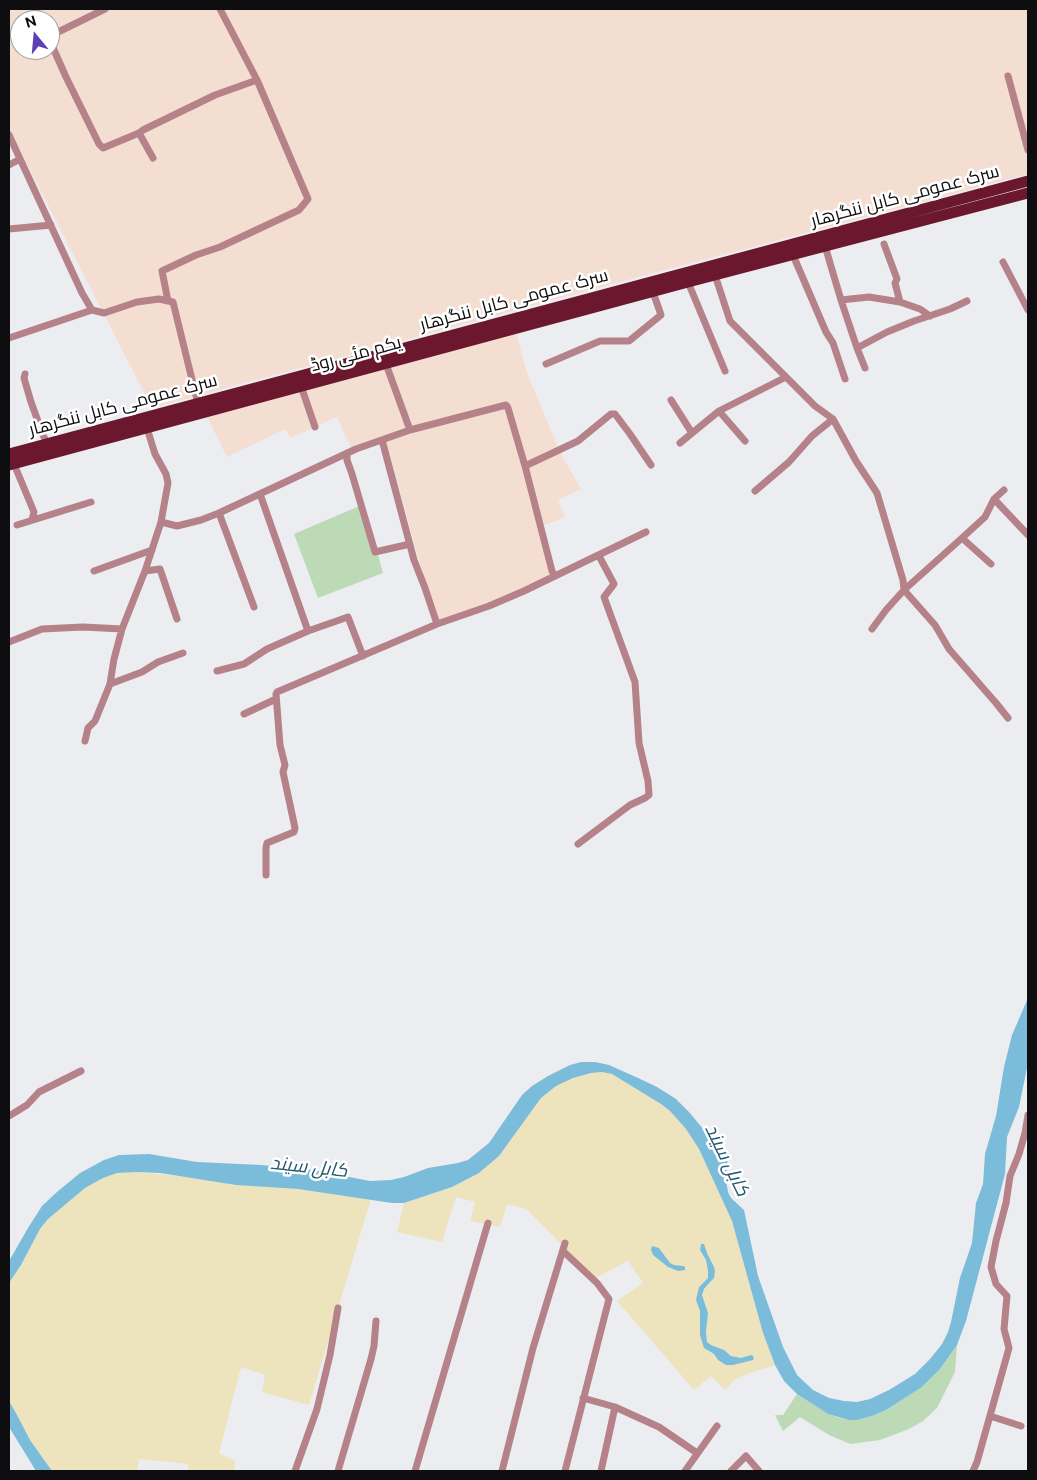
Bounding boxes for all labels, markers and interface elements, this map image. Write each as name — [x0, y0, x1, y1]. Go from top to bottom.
north arrow — [10, 10, 60, 60]
text: N — [23, 12, 38, 31]
street label: سرک عمومی کابل ننگرهار — [808, 160, 1002, 232]
street label: سرک عمومی کابل ننگرهار — [417, 264, 611, 336]
street label: یکم مئی روڈ — [308, 331, 404, 377]
street label: سرک عمومی کابل ننگرهار — [26, 369, 220, 441]
water label: کابل سيند — [700, 1120, 754, 1200]
water label: کابل سيند — [269, 1152, 349, 1182]

